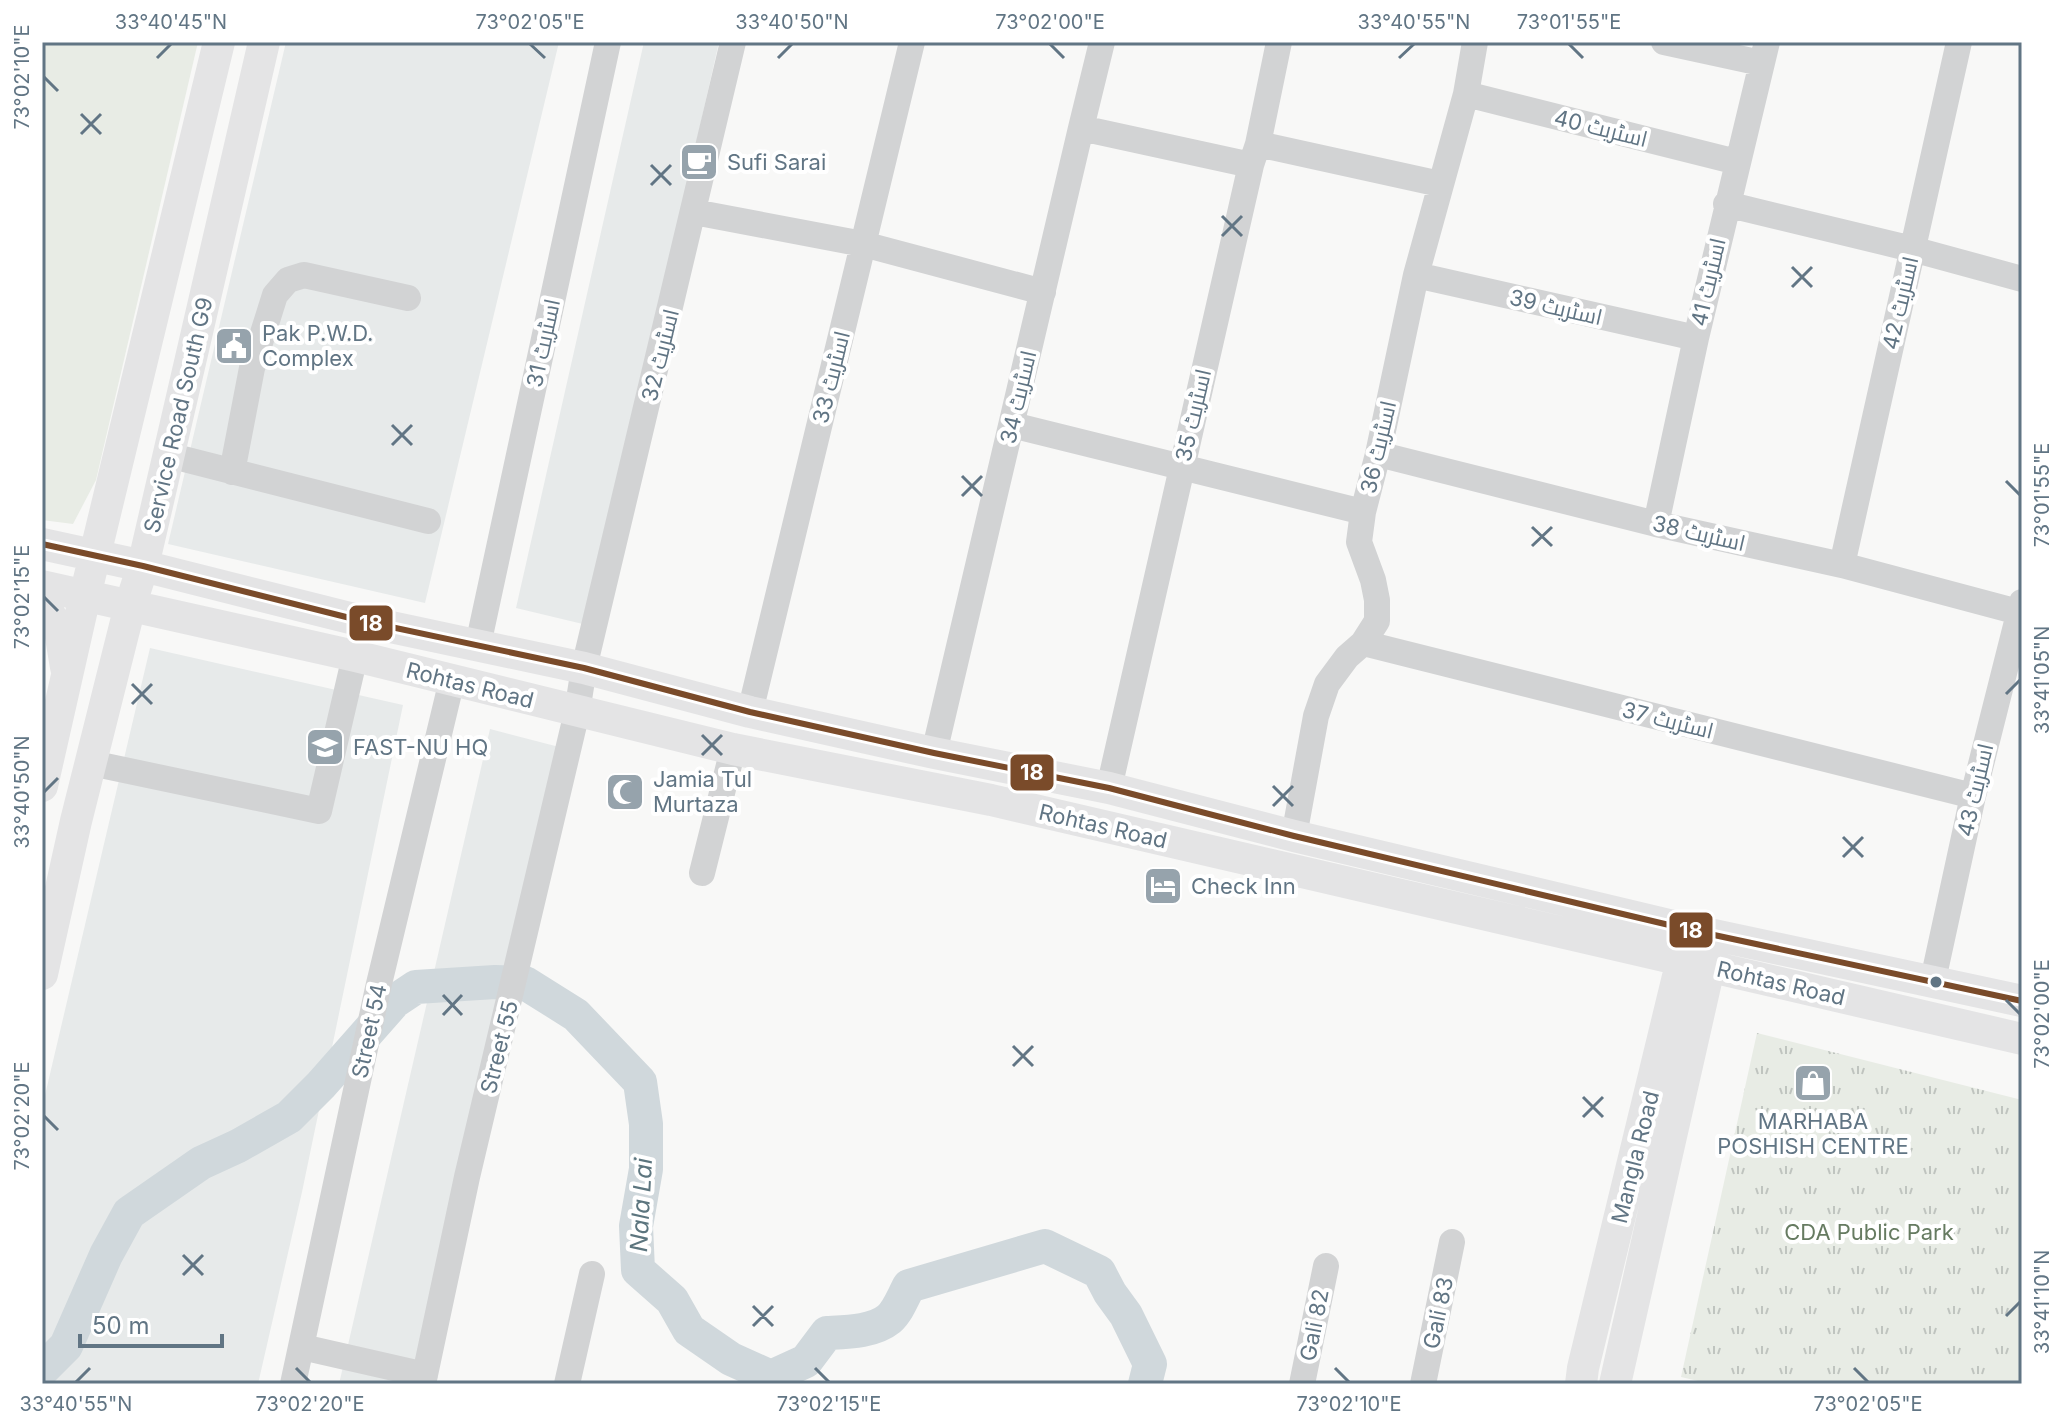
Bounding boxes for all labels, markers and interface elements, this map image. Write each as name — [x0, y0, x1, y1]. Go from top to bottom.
text: 33°40'45"N — [115, 10, 227, 34]
text: 73°02'05"E — [475, 10, 585, 34]
text: 33°40'50"N — [735, 10, 849, 34]
text: 73°02'00"E — [995, 10, 1105, 34]
text: 33°40'55"N — [1358, 10, 1470, 34]
text: 73°01'55"E — [1517, 10, 1621, 34]
text: 73°02'10"E — [10, 24, 34, 130]
street label: اسٹریٹ 40 — [1552, 104, 1650, 152]
cafe icon: Sufi Sarai — [678, 141, 720, 183]
place label: Sufi Sarai — [727, 149, 826, 175]
street label: اسٹریٹ 41 — [1685, 235, 1731, 329]
street label: اسٹریٹ 42 — [1877, 254, 1923, 352]
street label: اسٹریٹ 39 — [1507, 284, 1605, 330]
street label: Service Road South G9 — [138, 295, 218, 535]
street label: اسٹریٹ 31 — [521, 296, 565, 390]
street label: اسٹریٹ 32 — [636, 306, 684, 404]
place label: Pak P.W.D. Complex — [262, 320, 373, 371]
public building icon: Pak P.W.D. Complex — [213, 325, 255, 367]
street label: اسٹریٹ 33 — [807, 328, 855, 426]
street label: اسٹریٹ 34 — [995, 348, 1041, 446]
street label: اسٹریٹ 35 — [1170, 366, 1216, 464]
street label: اسٹریٹ 36 — [1355, 398, 1401, 496]
text: 73°01'55"E — [2030, 443, 2054, 547]
street label: اسٹریٹ 38 — [1650, 510, 1748, 556]
text: 73°02'15"E — [10, 545, 34, 649]
line badge: 18 — [348, 604, 394, 642]
text: 18 — [359, 610, 383, 636]
text: 33°41'05"N — [2030, 626, 2054, 734]
street label: Rohtas Road — [404, 657, 536, 713]
street label: اسٹریٹ 37 — [1620, 696, 1716, 744]
school or university icon: FAST-NU HQ — [304, 726, 346, 768]
place label: FAST-NU HQ — [353, 734, 488, 760]
text: 33°40'50"N — [10, 735, 34, 849]
street label: اسٹریٹ 43 — [1952, 741, 1998, 839]
line badge: 18 — [1009, 753, 1055, 792]
text: 18 — [1020, 759, 1044, 785]
place label: Jamia Tul Murtaza — [653, 766, 752, 817]
mosque icon: Jamia Tul Murtaza — [604, 771, 646, 813]
street label: Rohtas Road — [1036, 799, 1170, 853]
hotel icon: Check Inn — [1142, 865, 1184, 907]
place label: Check Inn — [1191, 873, 1296, 899]
line badge: 18 — [1668, 911, 1714, 949]
text: 18 — [1679, 917, 1703, 943]
street label: Rohtas Road — [1714, 956, 1848, 1010]
text: 73°02'00"E — [2030, 959, 2054, 1069]
unlabelled marker — [1928, 974, 1944, 990]
street label: Street 54 — [346, 981, 392, 1081]
street label: Street 55 — [475, 998, 523, 1096]
text: 73°02'20"E — [10, 1061, 34, 1171]
shop icon: MARHABA POSHISH CENTRE — [1792, 1062, 1834, 1104]
street label: Mangla Road — [1606, 1088, 1664, 1226]
place label: MARHABA POSHISH CENTRE — [1717, 1108, 1909, 1159]
water label: Nala Lai — [624, 1156, 658, 1253]
park label: CDA Public Park — [1784, 1219, 1954, 1245]
text: 33°41'10"N — [2030, 1250, 2054, 1354]
street label: Gali 83 — [1418, 1275, 1458, 1351]
street label: Gali 82 — [1294, 1287, 1334, 1363]
scale bar — [80, 1298, 222, 1348]
text: 50 m — [92, 1311, 150, 1340]
text: 33°40'55"N — [20, 1392, 132, 1416]
text: 73°02'20"E — [255, 1392, 365, 1416]
text: 73°02'15"E — [777, 1392, 881, 1416]
text: 73°02'10"E — [1296, 1392, 1402, 1416]
text: 73°02'05"E — [1813, 1392, 1923, 1416]

